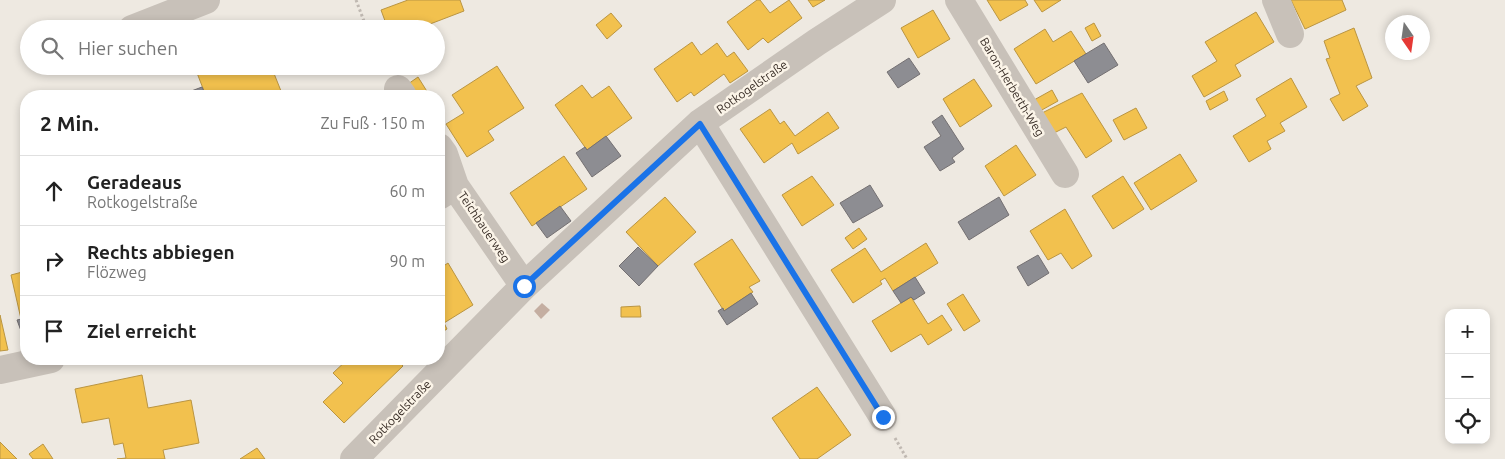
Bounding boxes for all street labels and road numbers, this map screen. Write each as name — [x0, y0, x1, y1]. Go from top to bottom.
street label: Baron-Herberth-Weg — [978, 35, 1047, 138]
street label: Rotkogelstraße — [714, 57, 790, 116]
street label: Teichbauerweg — [456, 189, 513, 264]
street label: Rotkogelstraße — [366, 377, 433, 446]

